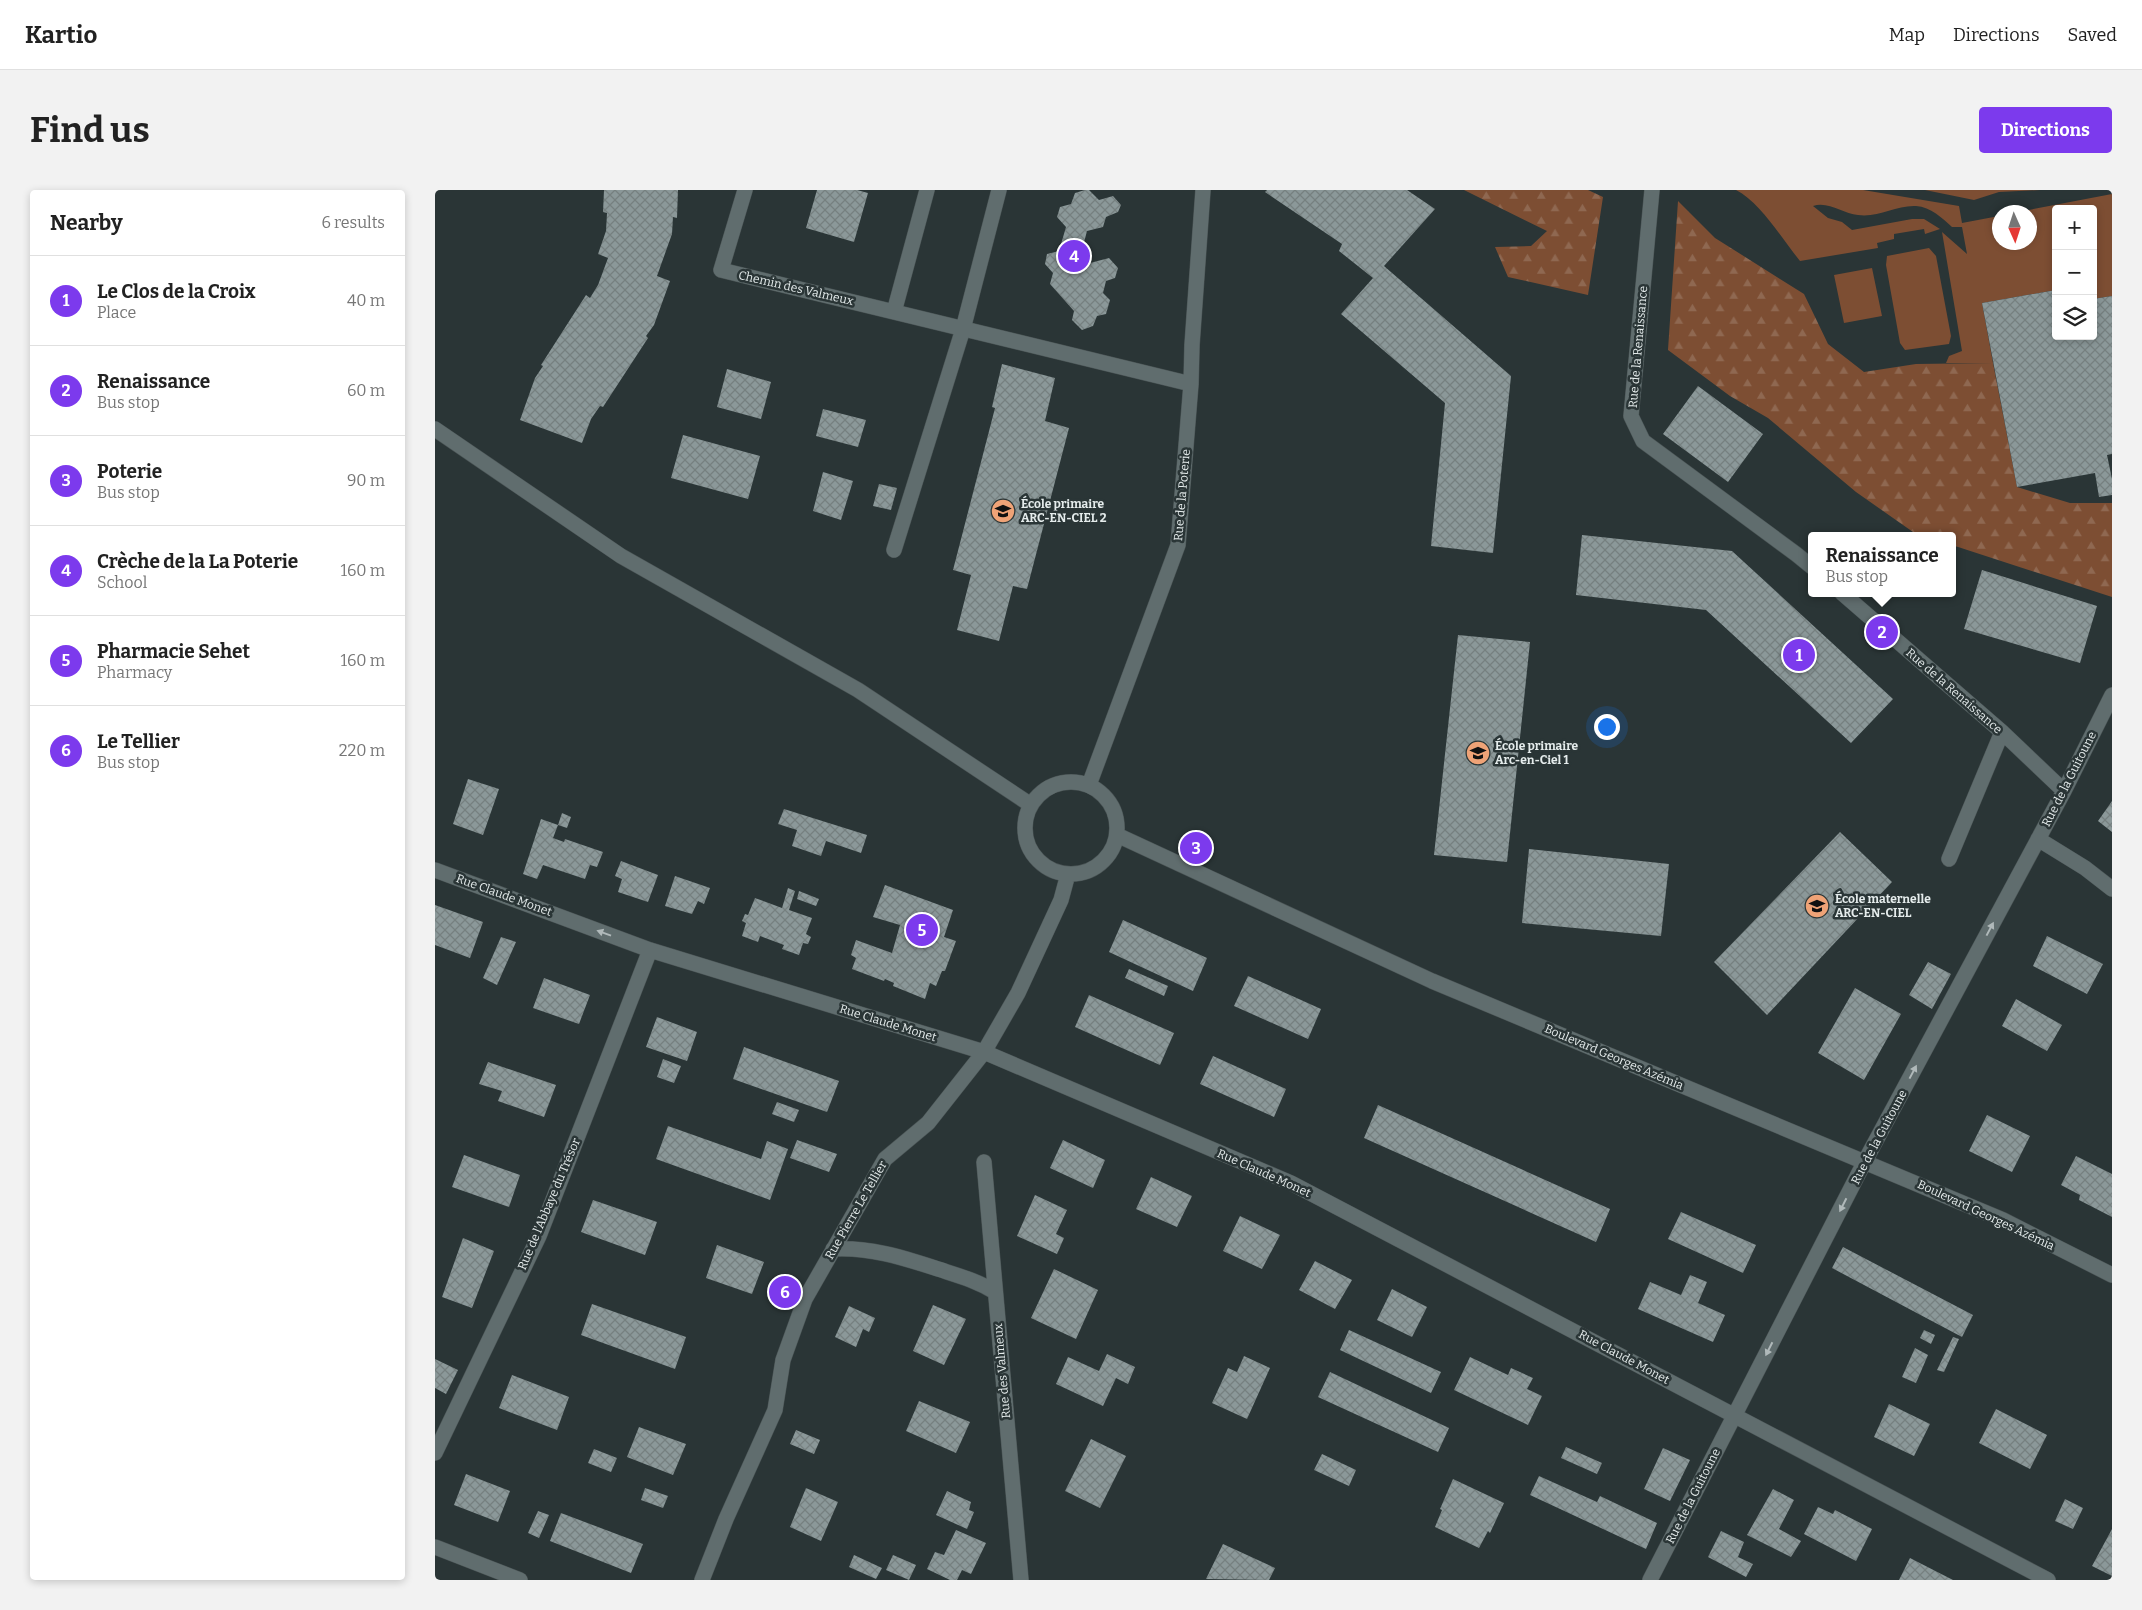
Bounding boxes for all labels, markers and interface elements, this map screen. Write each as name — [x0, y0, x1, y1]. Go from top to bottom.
text: Kartio — [25, 21, 97, 49]
text: Map — [1889, 24, 1925, 46]
text: Directions — [1953, 24, 2040, 46]
text: Saved — [2068, 24, 2117, 46]
button: Directions — [1979, 107, 2112, 153]
text: Find us — [30, 109, 150, 151]
north arrow — [1992, 205, 2037, 250]
map controls — [2052, 205, 2097, 340]
button: + — [2052, 205, 2097, 250]
text: Nearby — [50, 210, 123, 236]
text: 6 results — [322, 213, 385, 232]
pin: 4 — [1058, 237, 1090, 275]
button: − — [2052, 250, 2097, 295]
street label: Chemin des Valmeux — [737, 268, 855, 308]
text: Le Clos de la Croix — [97, 280, 256, 303]
street label: Rue de la Renaissance — [1626, 285, 1650, 409]
text: 1 — [63, 291, 69, 310]
text: 40 m — [347, 291, 385, 310]
button: layers — [2052, 295, 2097, 340]
text: Place — [97, 303, 136, 322]
text: Renaissance — [97, 370, 210, 393]
text: 2 — [61, 381, 71, 400]
text: 60 m — [347, 381, 385, 400]
text: Bus stop — [97, 393, 160, 412]
street label: Rue de la Poterie — [1171, 448, 1193, 542]
text: Poterie — [97, 460, 162, 483]
text: 3 — [61, 471, 71, 490]
text: 90 m — [347, 471, 385, 490]
text: Bus stop — [97, 483, 160, 502]
place label: École primaire ARC-EN-CIEL 2 — [1021, 495, 1107, 525]
school or university icon: École primaire ARC-EN-CIEL 2 — [990, 498, 1016, 524]
popup — [1808, 532, 1956, 597]
text: Renaissance — [1825, 544, 1939, 567]
text: Crèche de la La Poterie — [97, 550, 298, 573]
text: 4 — [61, 561, 71, 580]
text: 160 m — [340, 561, 385, 580]
text: Bus stop — [1825, 567, 1888, 586]
text: School — [97, 573, 147, 592]
pin: 2 — [1866, 613, 1898, 651]
pin: 1 — [1783, 636, 1815, 674]
text: Pharmacie Sehet — [97, 640, 250, 663]
street label: Rue de la Renaissance — [1903, 646, 2005, 736]
text: 5 — [62, 651, 70, 670]
text: 160 m — [340, 651, 385, 670]
text: Pharmacy — [97, 663, 172, 682]
your location — [1594, 714, 1620, 740]
street label: Rue de la Guitoune — [2039, 729, 2099, 829]
text: Le Tellier — [97, 730, 180, 753]
place label: École primaire Arc-en-Ciel 1 — [1495, 737, 1579, 767]
school or university icon: École primaire Arc-en-Ciel 1 — [1465, 740, 1491, 766]
text: 6 — [61, 741, 71, 760]
text: 220 m — [339, 741, 385, 760]
text: Bus stop — [97, 753, 160, 772]
pin: 3 — [1180, 829, 1212, 867]
street label: Rue Claude Monet — [454, 871, 554, 919]
place label: École maternelle ARC-EN-CIEL — [1835, 890, 1931, 920]
school or university icon: École maternelle ARC-EN-CIEL — [1804, 893, 1830, 919]
pin: 5 — [906, 911, 938, 949]
one-way arrow — [1986, 921, 1994, 936]
one-way arrow — [596, 929, 611, 937]
street label: Rue Claude Monet — [838, 1002, 939, 1045]
street label: Boulevard Georges Azémia — [1542, 1021, 1686, 1093]
one-way arrow — [1909, 1065, 1917, 1079]
street label: Rue de la Guitoune — [1848, 1087, 1910, 1187]
street label: Rue de l'Abbaye du Trésor — [515, 1135, 583, 1272]
street label: Rue Claude Monet — [1215, 1146, 1313, 1200]
street label: Rue Pierre Le Tellier — [822, 1158, 890, 1262]
street label: Boulevard Georges Azémia — [1915, 1177, 2057, 1253]
one-way arrow — [1839, 1197, 1847, 1212]
pin: 6 — [769, 1273, 801, 1311]
street label: Rue des Valmeux — [991, 1323, 1013, 1419]
street label: Rue Claude Monet — [1576, 1327, 1672, 1387]
one-way arrow — [1765, 1342, 1773, 1356]
street label: Rue de la Guitoune — [1663, 1446, 1723, 1546]

